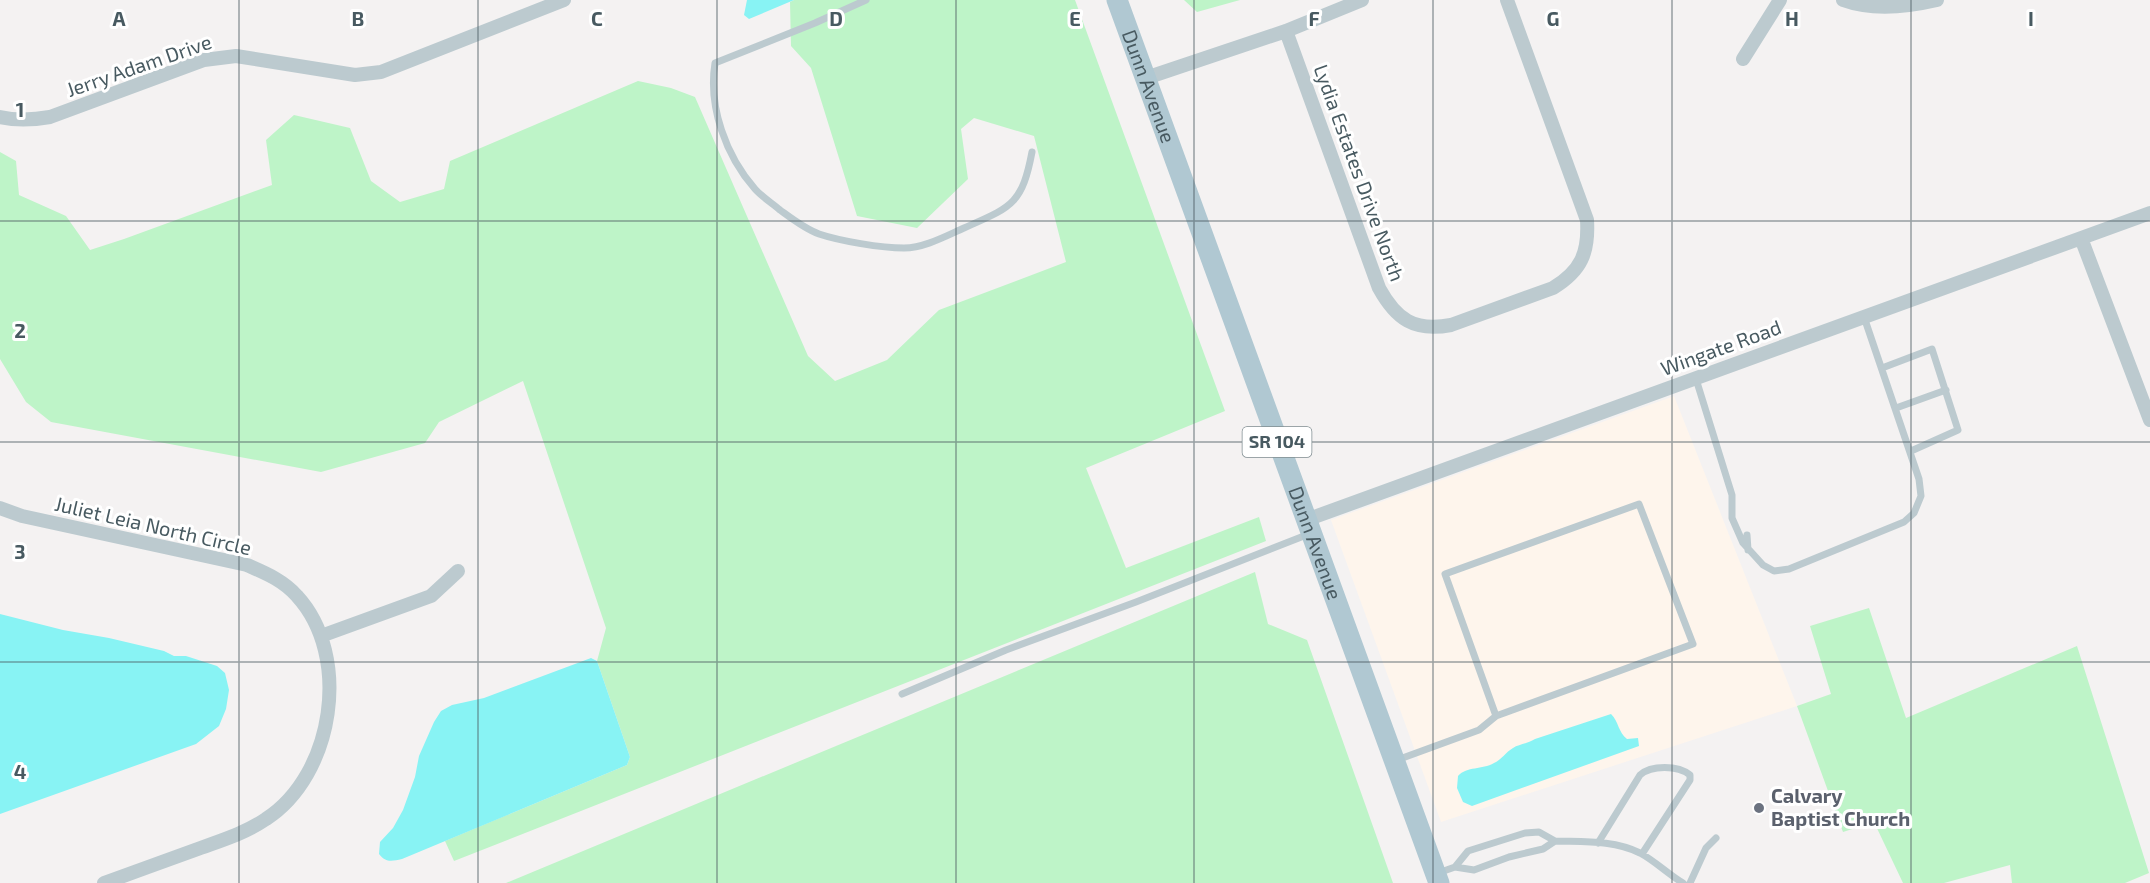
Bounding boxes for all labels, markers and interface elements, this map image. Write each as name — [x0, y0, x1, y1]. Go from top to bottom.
text: A — [112, 6, 126, 30]
text: B — [352, 6, 364, 30]
text: C — [591, 6, 603, 30]
text: D — [829, 6, 843, 30]
text: E — [1069, 6, 1081, 30]
text: F — [1308, 6, 1320, 30]
text: G — [1547, 6, 1559, 30]
text: H — [1785, 6, 1799, 30]
text: I — [2028, 6, 2034, 30]
street label: Dunn Avenue — [1118, 26, 1181, 146]
street label: Jerry Adam Drive — [63, 29, 214, 101]
street label: Lydia Estates Drive North — [1310, 61, 1410, 284]
text: 1 — [16, 97, 24, 121]
street label: Wingate Road — [1657, 314, 1784, 380]
text: 2 — [14, 318, 26, 342]
road number: SR 104 — [1242, 427, 1312, 457]
street label: Dunn Avenue — [1284, 483, 1348, 603]
street label: Juliet Leia North Circle — [53, 491, 254, 559]
text: 3 — [14, 539, 26, 563]
text: 4 — [14, 759, 27, 783]
place label: Calvary Baptist Church — [1771, 783, 1910, 830]
marker: Calvary Baptist Church — [1752, 801, 1766, 815]

